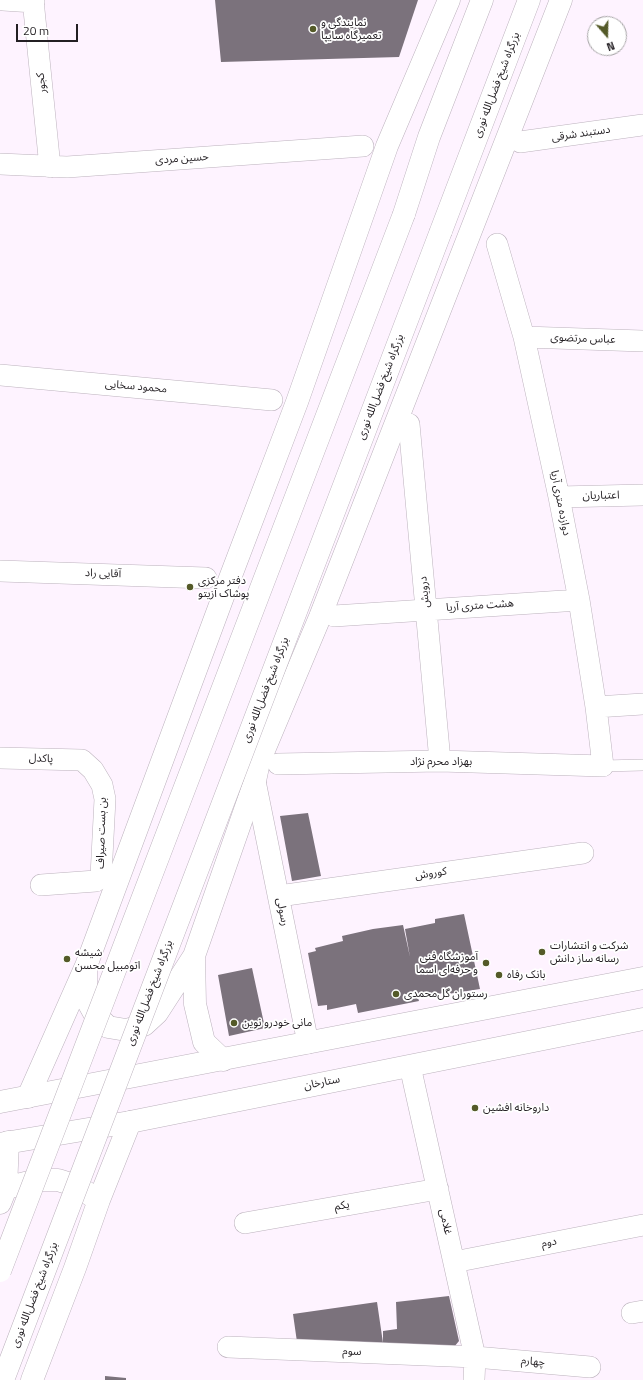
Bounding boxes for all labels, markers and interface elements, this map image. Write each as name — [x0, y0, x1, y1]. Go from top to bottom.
scale bar — [18, 16, 80, 42]
place label: نمایندگی و تعمیرگاه سایپا — [321, 16, 381, 42]
north arrow — [587, 16, 627, 56]
text: 20 m — [23, 21, 49, 40]
marker: نمایندگی و تعمیرگاه سایپا — [308, 24, 318, 34]
street label: بزرگراه شیخ فضل‌الله نوری — [471, 30, 523, 140]
text: N — [604, 38, 617, 55]
street label: کجور — [34, 72, 50, 94]
street label: دستبند شرقی — [551, 123, 611, 145]
street label: حسین مردی — [155, 151, 209, 167]
street label: عباس مرتضوی — [550, 331, 616, 347]
street label: بزرگراه شیخ فضل‌الله نوری — [355, 332, 407, 442]
street label: محمود سخایی — [104, 378, 168, 396]
street label: دوازده متری آریا — [547, 469, 573, 537]
street label: اعتباریان — [582, 489, 620, 503]
street label: آقایی راد — [85, 567, 121, 581]
place label: دفتر مرکزی پوشاک آزیتو — [198, 574, 249, 600]
street label: درویش — [417, 576, 433, 608]
marker: دفتر مرکزی پوشاک آزیتو — [185, 582, 195, 592]
street label: هشت متری آریا — [446, 597, 514, 615]
street label: بزرگراه شیخ فضل‌الله نوری — [240, 635, 292, 745]
street label: پاکدل — [29, 752, 53, 766]
street label: بهزاد محرم نژاد — [410, 755, 472, 769]
street label: بن بست صیراف — [94, 797, 110, 869]
street label: کوروش — [414, 865, 448, 883]
street label: رسولی — [273, 897, 291, 927]
street label: بزرگراه شیخ فضل‌الله نوری — [124, 938, 176, 1048]
place label: شرکت و انتشارات رسانه ساز دانش — [550, 939, 628, 965]
place label: شیشه اتومبیل محسن — [75, 946, 140, 972]
marker: شرکت و انتشارات رسانه ساز دانش — [537, 947, 547, 957]
place label: آموزشگاه فنی و حرفه‌ای اسما — [416, 950, 478, 976]
marker: شیشه اتومبیل محسن — [62, 954, 72, 964]
marker: آموزشگاه فنی و حرفه‌ای اسما — [481, 958, 491, 968]
place label: بانک رفاه — [507, 968, 546, 982]
marker: بانک رفاه — [494, 970, 504, 980]
place label: رستوران گل‌محمدی — [404, 987, 488, 1001]
marker: رستوران گل‌محمدی — [391, 989, 401, 999]
place label: مانی خودرو نوین — [242, 1016, 312, 1030]
marker: مانی خودرو نوین — [229, 1018, 239, 1028]
street label: ستارخان — [303, 1073, 341, 1093]
place label: داروخانه افشین — [483, 1101, 549, 1115]
marker: داروخانه افشین — [470, 1103, 480, 1113]
street label: یکم — [333, 1198, 351, 1214]
street label: غلامی — [436, 1208, 454, 1236]
street label: دوم — [540, 1235, 558, 1251]
street label: بزرگراه شیخ فضل‌الله نوری — [9, 1240, 61, 1350]
street label: سوم — [342, 1345, 362, 1359]
street label: چهارم — [520, 1354, 546, 1370]

